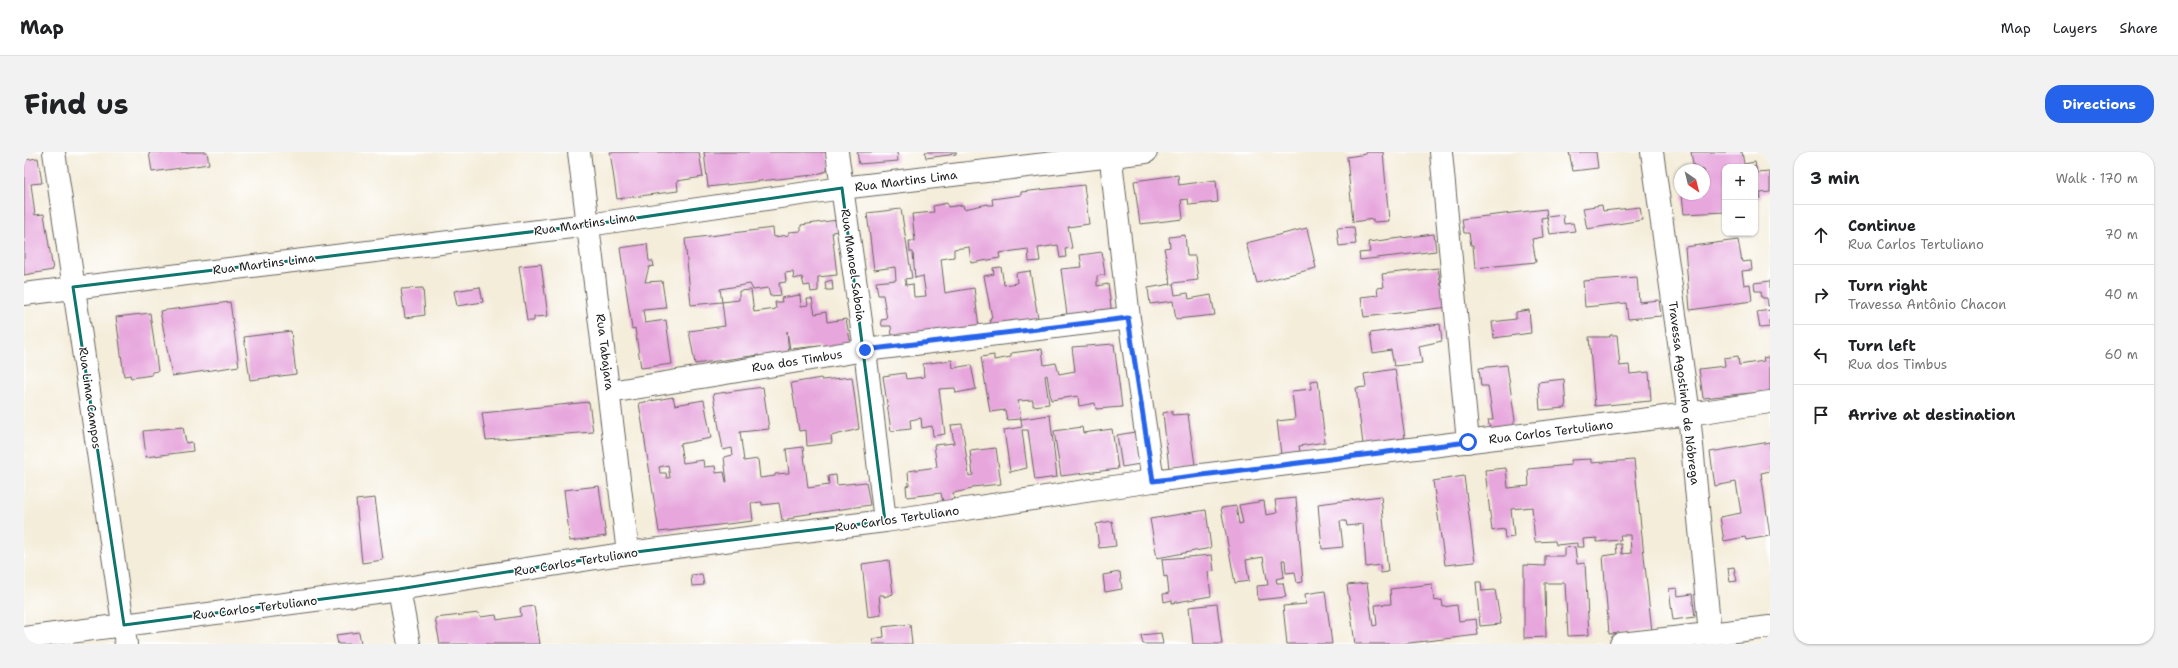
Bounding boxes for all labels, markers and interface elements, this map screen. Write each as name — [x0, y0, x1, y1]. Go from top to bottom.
text: Map — [20, 15, 64, 40]
text: Map — [2001, 19, 2031, 37]
text: Layers — [2053, 19, 2097, 37]
text: Share — [2119, 19, 2158, 37]
text: Find us — [24, 85, 129, 123]
button: Directions — [2045, 85, 2154, 123]
north arrow — [1674, 164, 1710, 200]
map controls — [1722, 164, 1758, 236]
button: + — [1722, 164, 1758, 200]
street label: Rua Martins Lima — [854, 167, 959, 195]
text: 3 min — [1810, 167, 1860, 189]
text: Walk · 170 m — [2056, 170, 2138, 187]
button: − — [1722, 200, 1758, 236]
street label: Rua Manoel Saboia — [837, 208, 869, 323]
street label: Rua Martins Lima — [533, 209, 638, 239]
text: Continue — [1848, 216, 1916, 236]
icon: ahead — [1810, 224, 1832, 246]
text: 70 m — [2104, 226, 2138, 243]
text: Rua Carlos Tertuliano — [1848, 236, 1984, 253]
street label: Rua Martins Lima — [212, 250, 317, 278]
text: Turn right — [1848, 276, 1928, 296]
icon: right — [1810, 284, 1832, 306]
text: 40 m — [2104, 286, 2138, 303]
text: Travessa Antônio Chacon — [1848, 296, 2006, 313]
street label: Travessa Agostinho de Nóbrega — [1665, 300, 1703, 486]
street label: Rua Tabajara — [592, 313, 618, 392]
text: Turn left — [1848, 336, 1916, 356]
route end — [856, 341, 874, 359]
icon: left — [1810, 344, 1832, 366]
street label: Rua Lima Campos — [75, 346, 105, 450]
street label: Rua dos Timbus — [750, 346, 844, 376]
text: 60 m — [2105, 346, 2138, 363]
text: Rua dos Timbus — [1848, 356, 1947, 373]
icon: arrive — [1810, 404, 1832, 426]
text: Arrive at destination — [1848, 405, 2016, 425]
street label: Rua Carlos Tertuliano — [1488, 416, 1614, 448]
route start — [1459, 433, 1477, 451]
street label: Rua Carlos Tertuliano — [834, 502, 960, 536]
street label: Rua Carlos Tertuliano — [513, 544, 639, 580]
street label: Rua Carlos Tertuliano — [192, 592, 318, 624]

